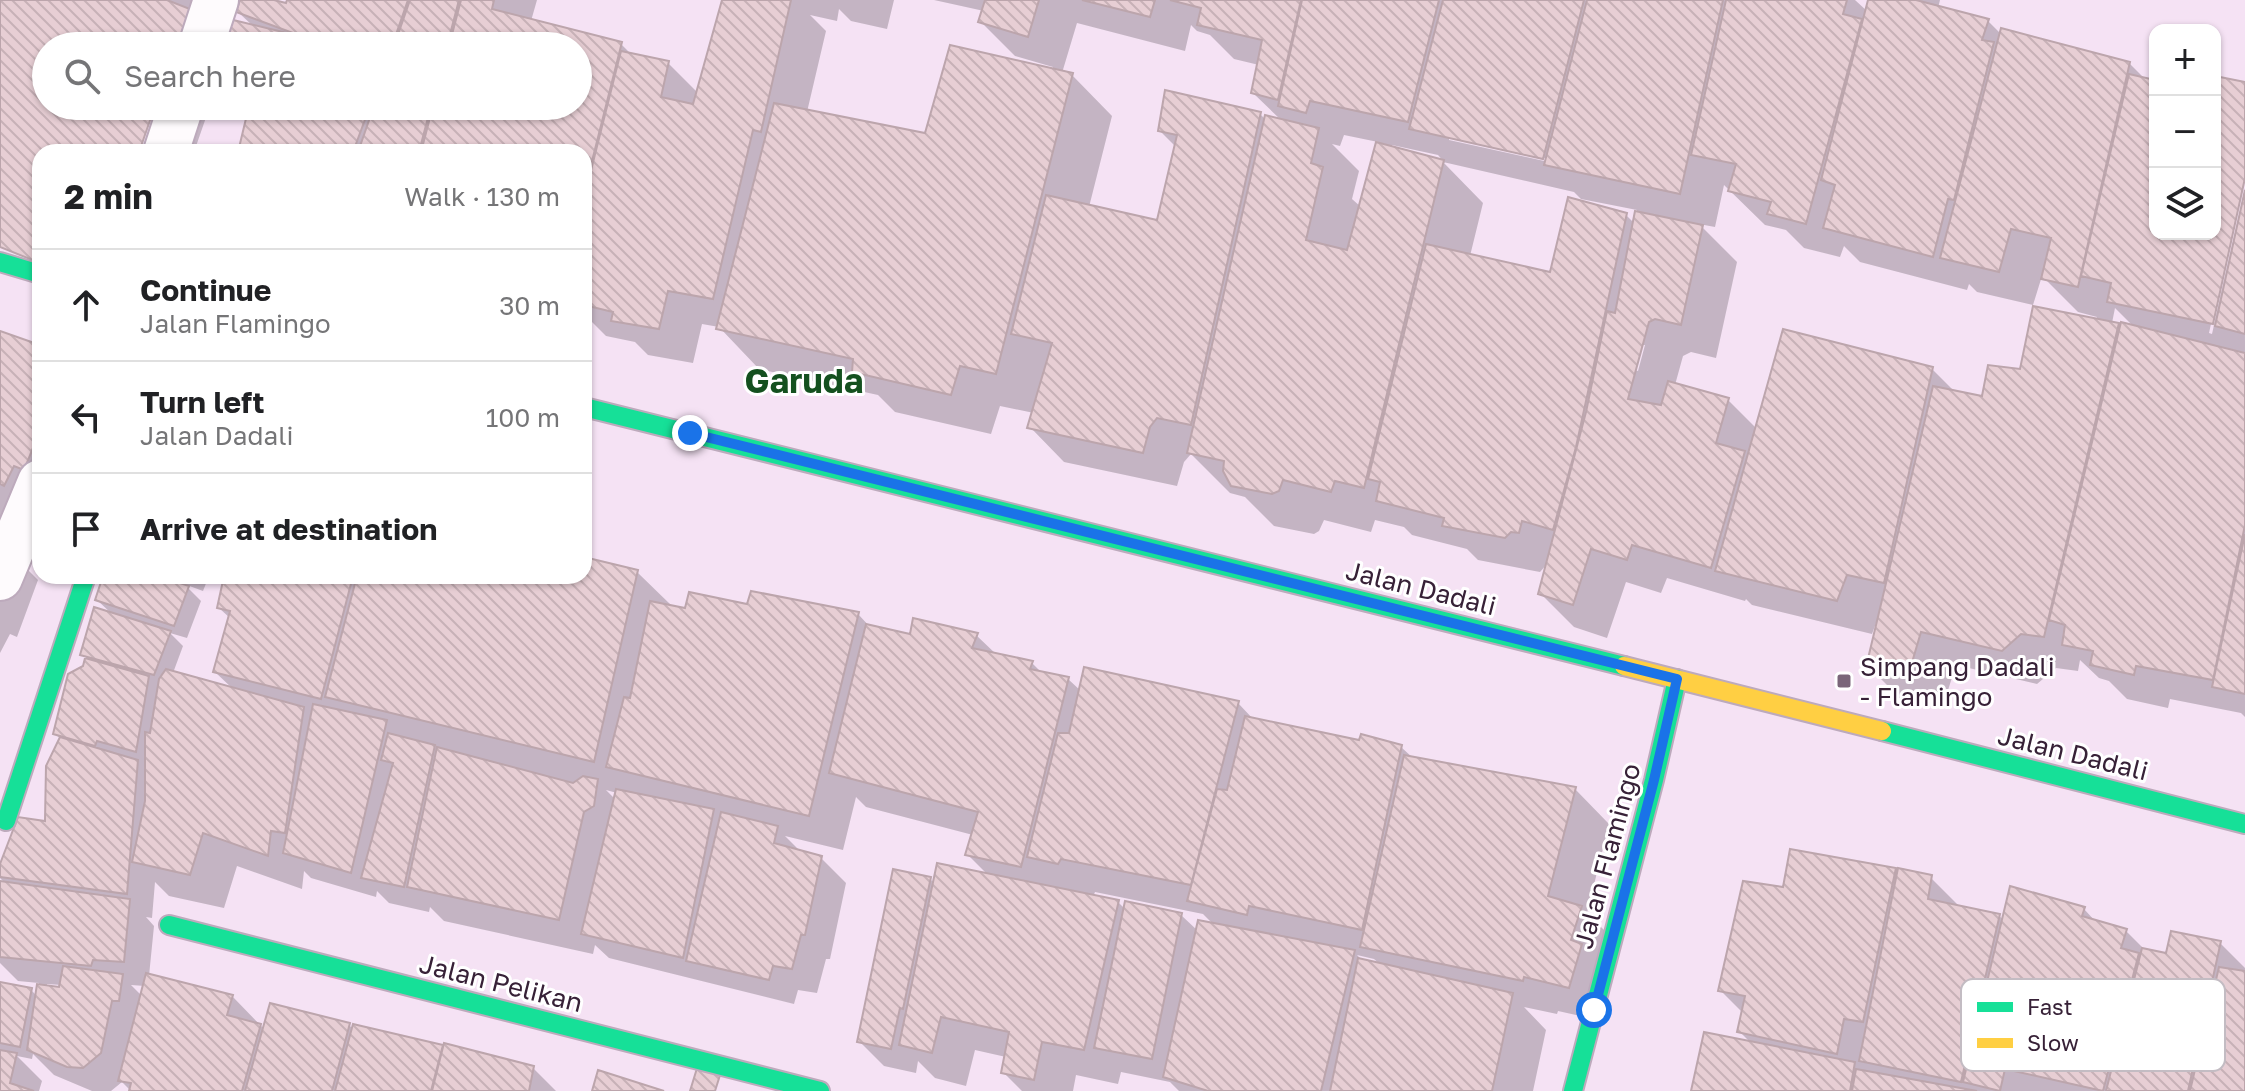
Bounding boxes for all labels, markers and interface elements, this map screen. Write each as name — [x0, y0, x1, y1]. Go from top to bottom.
map controls — [2149, 24, 2221, 240]
button: + — [2149, 24, 2221, 96]
search box — [32, 32, 592, 120]
icon: search — [60, 54, 104, 98]
text: Search here — [124, 58, 296, 94]
button: − — [2149, 96, 2221, 168]
button: layers — [2149, 168, 2221, 240]
text: 2 min — [64, 176, 153, 216]
text: Walk · 130 m — [404, 181, 560, 212]
text: Continue — [140, 272, 271, 308]
icon: ahead — [64, 283, 108, 327]
text: 30 m — [499, 290, 560, 321]
text: Jalan Flamingo — [140, 308, 331, 339]
district label: Garuda — [745, 360, 863, 400]
text: Turn left — [140, 384, 265, 420]
icon: left — [64, 395, 108, 439]
text: 100 m — [486, 402, 560, 433]
route end — [672, 415, 708, 451]
text: Jalan Dadali — [140, 420, 293, 451]
icon: arrive — [64, 507, 108, 551]
text: Arrive at destination — [140, 511, 437, 547]
street label: Jalan Dadali — [1343, 554, 1499, 622]
place label: Simpang Dadali - Flamingo — [1860, 651, 2055, 712]
marker: Simpang Dadali - Flamingo — [1835, 672, 1853, 690]
street label: Jalan Dadali — [1995, 719, 2151, 787]
street label: Jalan Flamingo — [1567, 760, 1647, 952]
street label: Jalan Pelikan — [416, 948, 586, 1018]
legend — [1961, 979, 2225, 1071]
route start — [1576, 992, 1612, 1028]
text: Fast — [2027, 993, 2073, 1020]
text: Slow — [2027, 1029, 2079, 1056]

